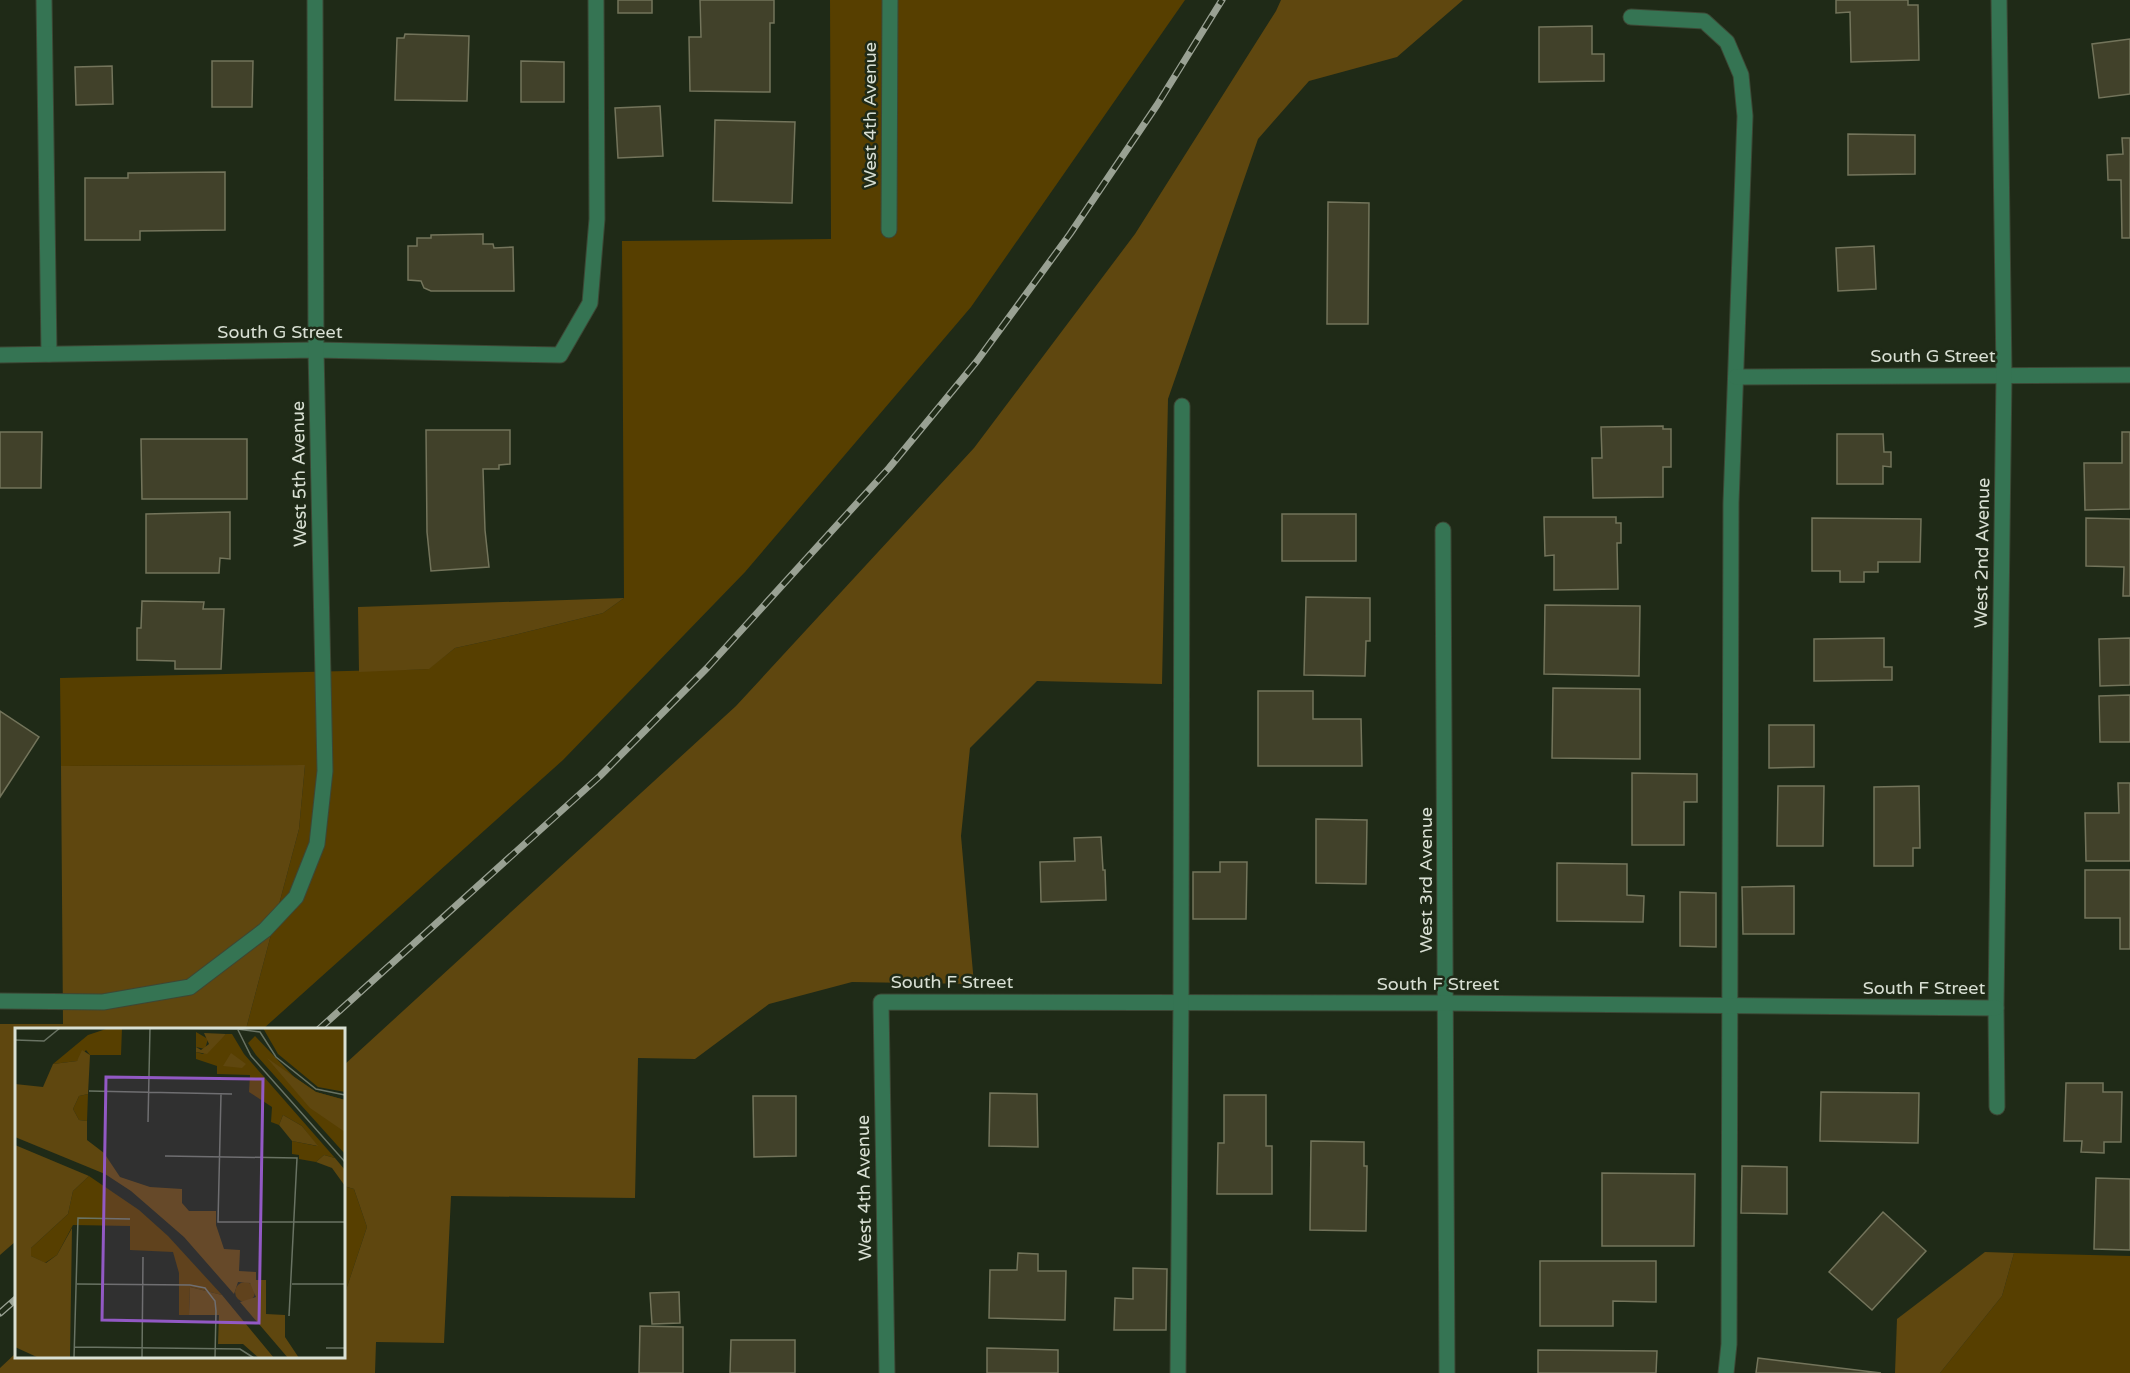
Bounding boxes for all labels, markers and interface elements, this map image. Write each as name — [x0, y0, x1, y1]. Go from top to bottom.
street label: West 4th Avenue — [859, 42, 881, 188]
street label: South G Street — [217, 321, 343, 343]
street label: South G Street — [1870, 345, 1996, 367]
street label: West 5th Avenue — [287, 401, 311, 547]
street label: West 2nd Avenue — [1970, 478, 1994, 628]
street label: West 3rd Avenue — [1415, 807, 1437, 953]
street label: South F Street — [891, 971, 1013, 993]
street label: South F Street — [1377, 973, 1499, 995]
street label: South F Street — [1863, 977, 1985, 999]
inset map — [15, 1028, 345, 1358]
street label: West 4th Avenue — [852, 1115, 876, 1261]

